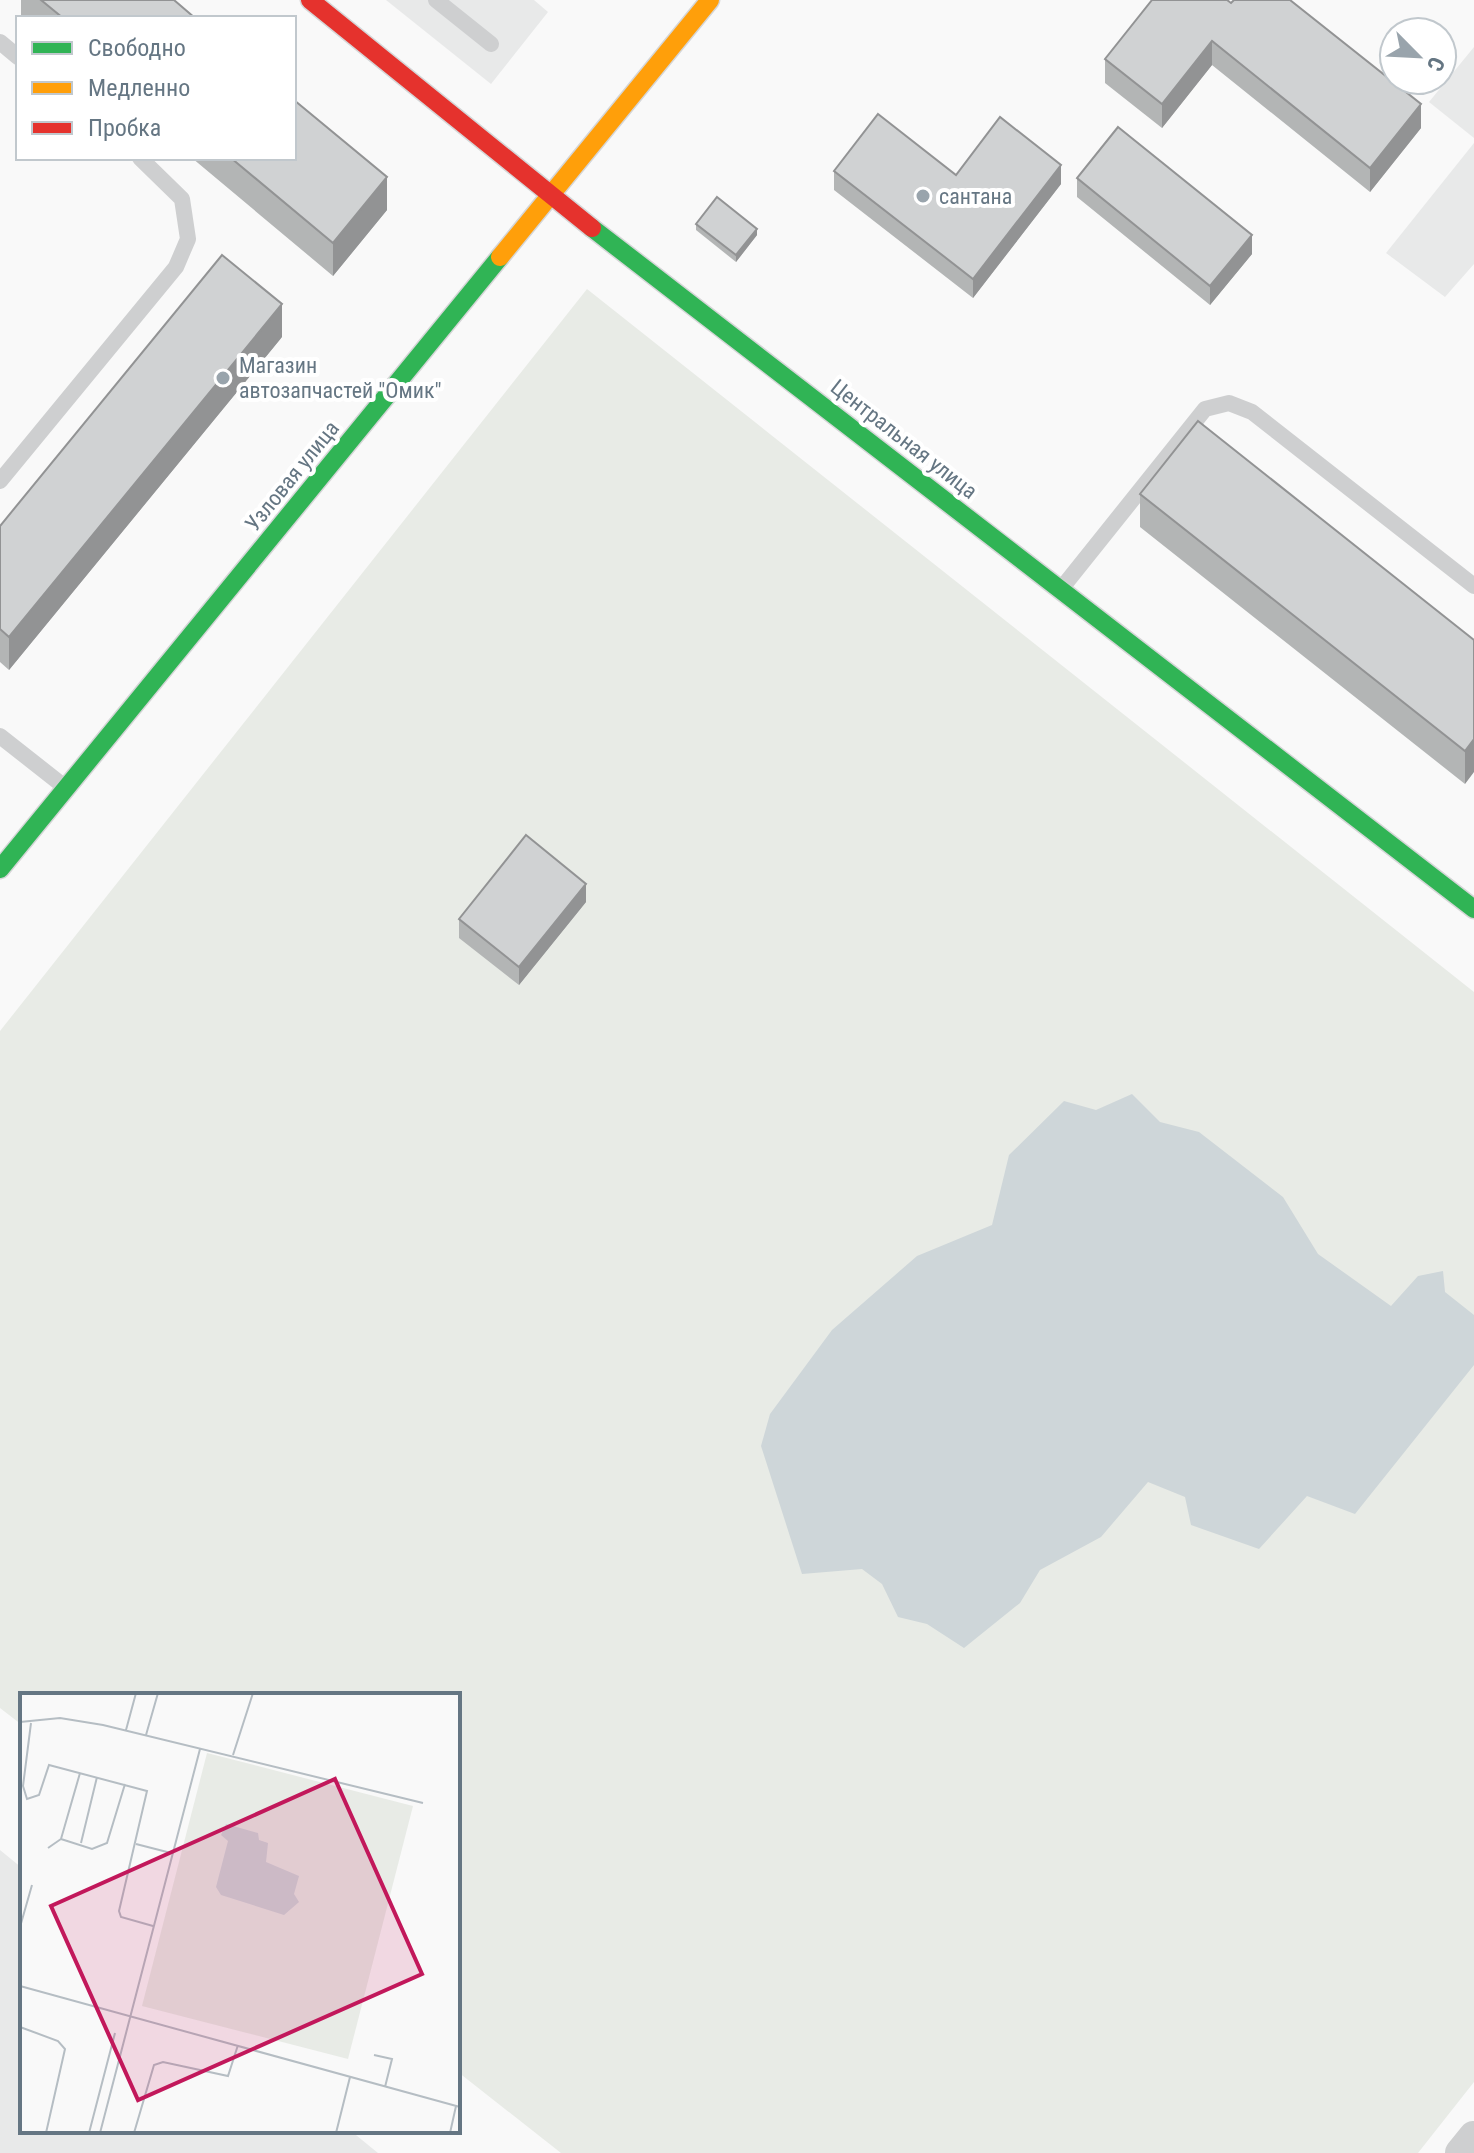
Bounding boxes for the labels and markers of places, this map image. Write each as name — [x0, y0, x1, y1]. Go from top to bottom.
place label: сантана — [939, 184, 1012, 209]
marker: сантана — [914, 187, 932, 205]
place label: Магазин автозапчастей "Омик" — [239, 353, 442, 403]
marker: Магазин автозапчастей "Омик" — [214, 369, 232, 387]

